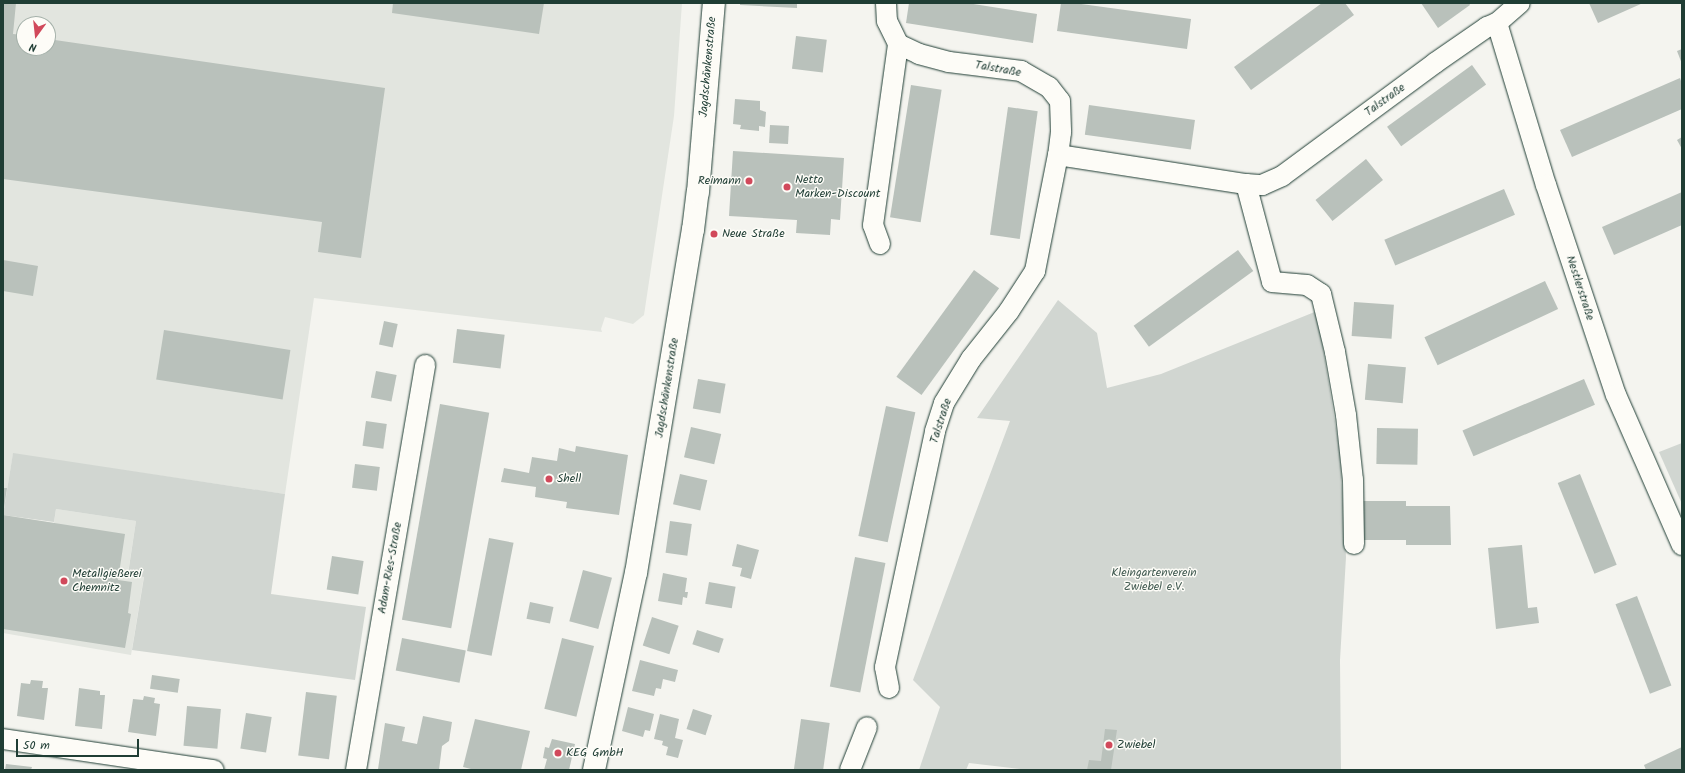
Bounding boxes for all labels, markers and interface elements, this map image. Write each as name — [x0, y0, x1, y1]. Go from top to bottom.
north arrow — [16, 16, 56, 56]
street label: Jagdschänkenstraße — [696, 16, 720, 118]
text: N — [27, 37, 39, 56]
street label: Talstraße — [974, 58, 1022, 80]
street label: Talstraße — [1362, 80, 1408, 120]
place label: Netto Marken-Discount — [795, 173, 880, 201]
place label: Reimann — [698, 174, 741, 188]
marker: Reimann — [744, 176, 754, 186]
marker: Netto Marken-Discount — [782, 182, 792, 192]
place label: Neue Straße — [722, 227, 785, 241]
marker: Neue Straße — [709, 229, 719, 239]
street label: Nestlerstraße — [1563, 254, 1597, 322]
street label: Jagdschänkenstraße — [652, 337, 682, 439]
street label: Talstraße — [927, 397, 955, 445]
place label: Shell — [557, 472, 581, 486]
marker: Shell — [544, 474, 554, 484]
street label: Adam-Ries-Straße — [375, 521, 405, 615]
park label: Kleingartenverein Zwiebel e.V. — [1111, 566, 1197, 594]
place label: Metallgießerei Chemnitz — [72, 567, 142, 595]
marker: Metallgießerei Chemnitz — [59, 576, 69, 586]
scale bar — [18, 731, 141, 757]
text: 50 m — [23, 736, 50, 755]
place label: Zwiebel — [1117, 738, 1155, 752]
marker: Zwiebel — [1104, 740, 1114, 750]
place label: KEG GmbH — [566, 746, 623, 760]
marker: KEG GmbH — [553, 748, 563, 758]

